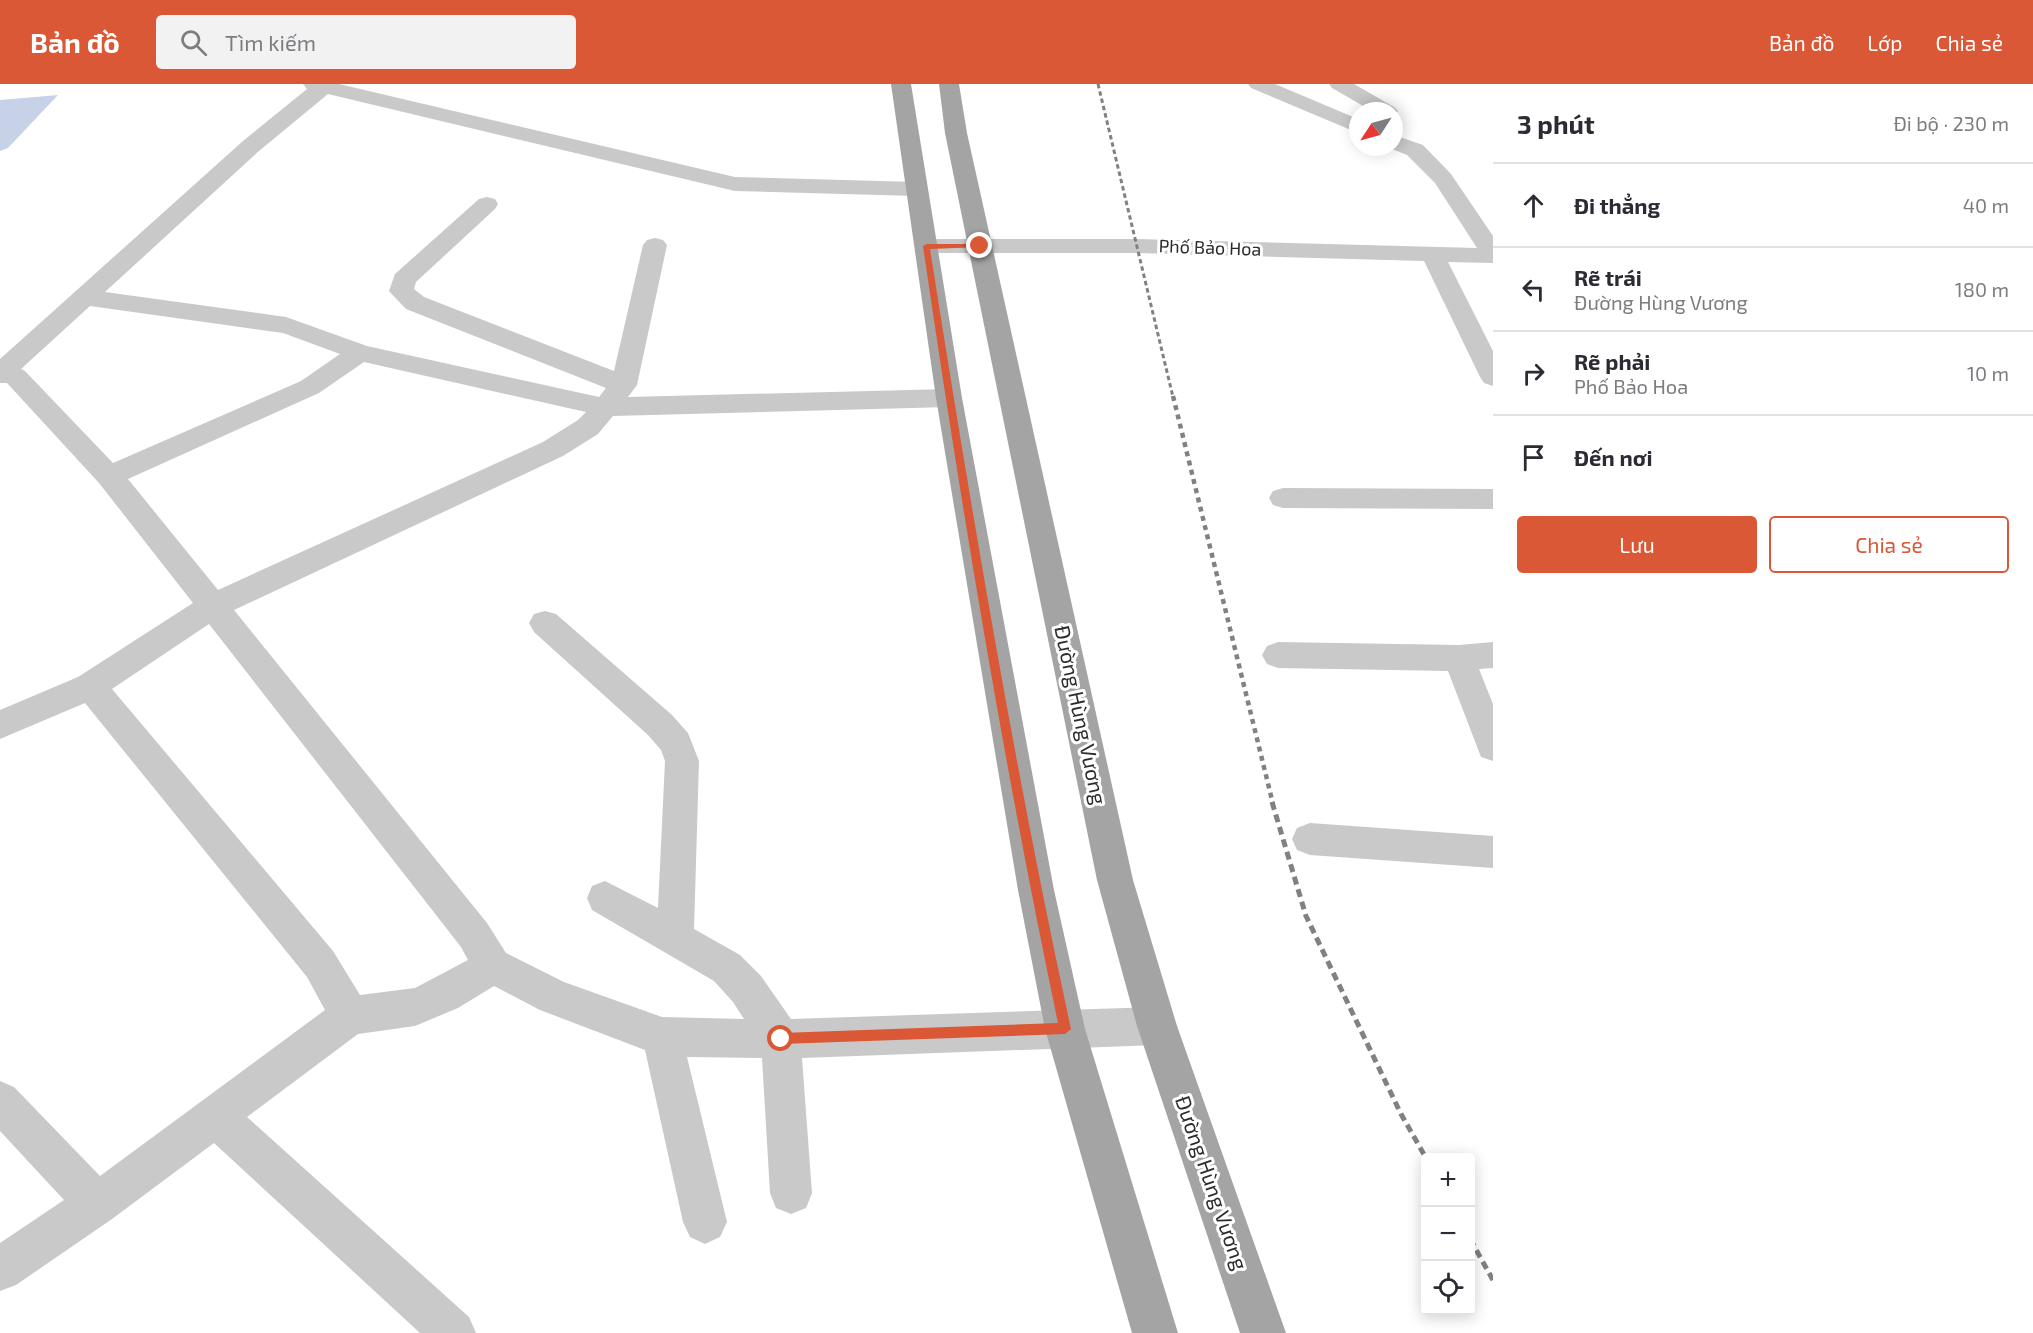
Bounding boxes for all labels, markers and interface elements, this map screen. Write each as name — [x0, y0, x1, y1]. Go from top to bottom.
search box — [156, 15, 576, 69]
text: Bản đồ — [30, 25, 120, 59]
icon: search — [177, 26, 210, 59]
text: Tìm kiếm — [225, 29, 316, 55]
text: Bản đồ — [1769, 30, 1834, 55]
text: Lớp — [1867, 30, 1902, 55]
text: Chia sẻ — [1935, 30, 2003, 55]
north arrow — [1349, 102, 1403, 156]
text: 3 phút — [1517, 108, 1595, 139]
text: Đi bộ · 230 m — [1893, 111, 2009, 135]
icon: ahead — [1517, 189, 1550, 222]
text: Đi thẳng — [1574, 192, 1660, 218]
text: 40 m — [1963, 193, 2009, 217]
route end — [966, 232, 992, 258]
street label: Phố Bảo Hoa — [1158, 234, 1262, 260]
text: Rẽ trái — [1574, 264, 1642, 290]
icon: left — [1517, 273, 1550, 306]
text: 180 m — [1955, 277, 2009, 301]
text: Đường Hùng Vương — [1574, 290, 1748, 314]
text: Rẽ phải — [1574, 348, 1650, 374]
icon: right — [1517, 357, 1550, 390]
text: 10 m — [1967, 361, 2009, 385]
text: Phố Bảo Hoa — [1574, 374, 1688, 398]
icon: arrive — [1517, 441, 1550, 474]
text: Đến nơi — [1574, 444, 1652, 470]
button: Lưu — [1517, 516, 1757, 573]
button: Chia sẻ — [1769, 516, 2009, 573]
street label: Đường Hùng Vương — [1050, 623, 1113, 807]
route start — [767, 1025, 793, 1051]
street label: Đường Hùng Vương — [1171, 1092, 1254, 1273]
map controls — [1421, 1153, 1475, 1315]
button: + — [1421, 1153, 1475, 1207]
button: − — [1421, 1207, 1475, 1261]
button: locate — [1421, 1261, 1475, 1315]

